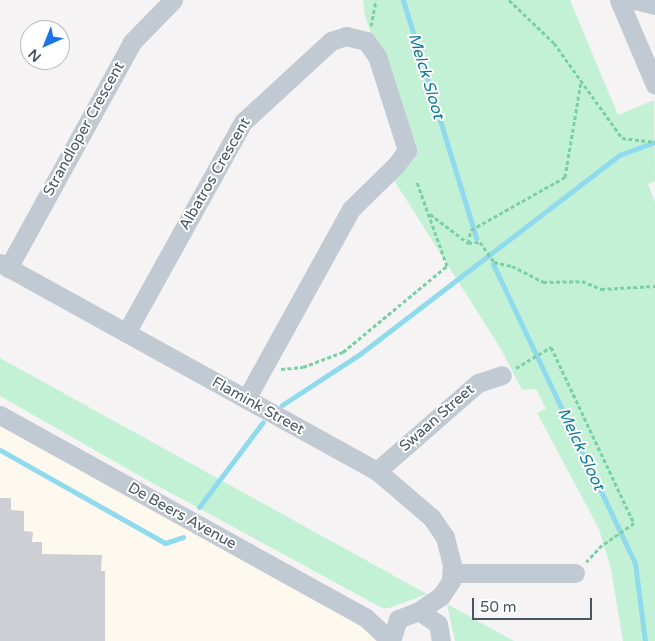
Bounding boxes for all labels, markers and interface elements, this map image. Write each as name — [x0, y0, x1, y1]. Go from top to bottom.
north arrow — [20, 20, 70, 70]
water label: Melck Sloot — [404, 31, 448, 121]
text: N — [25, 45, 45, 65]
street label: Strandloper Crescent — [40, 59, 128, 199]
street label: Albatros Crescent — [176, 115, 254, 233]
street label: Flamink Street — [209, 373, 307, 439]
street label: Swaan Street — [396, 381, 478, 455]
water label: Melck Sloot — [554, 405, 608, 493]
street label: De Beers Avenue — [125, 479, 239, 553]
scale bar — [475, 588, 595, 620]
text: 50 m — [480, 598, 517, 616]

